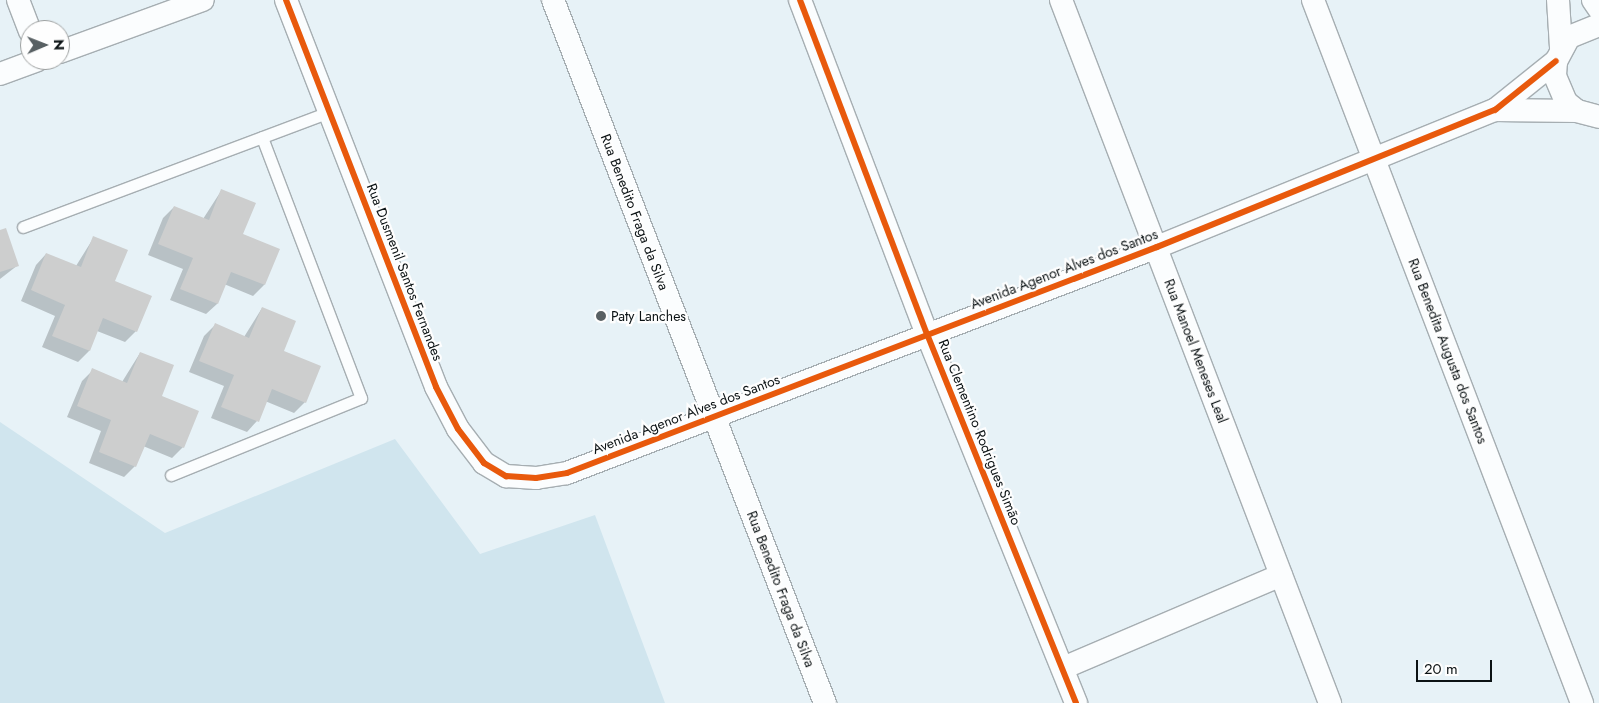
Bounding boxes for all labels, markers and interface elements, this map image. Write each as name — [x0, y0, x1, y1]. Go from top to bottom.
north arrow — [20, 20, 70, 70]
text: N — [49, 39, 69, 50]
street label: Rua Benedito Fraga da Silva — [597, 131, 673, 293]
street label: Rua Dusmenil Santos Fernandes — [363, 181, 447, 363]
street label: Avenida Agenor Alves dos Santos — [968, 225, 1160, 313]
street label: Rua Benedita Augusta dos Santos — [1405, 256, 1491, 446]
street label: Rua Manoel Meneses Leal — [1161, 277, 1231, 425]
place label: Paty Lanches — [611, 308, 686, 324]
marker: Paty Lanches — [595, 310, 607, 322]
street label: Rua Clementino Rodrigues Simão — [935, 337, 1025, 527]
street label: Avenida Agenor Alves dos Santos — [590, 370, 782, 458]
street label: Rua Benedito Fraga da Silva — [743, 508, 819, 670]
scale bar — [1419, 650, 1495, 682]
text: 20 m — [1424, 658, 1458, 680]

